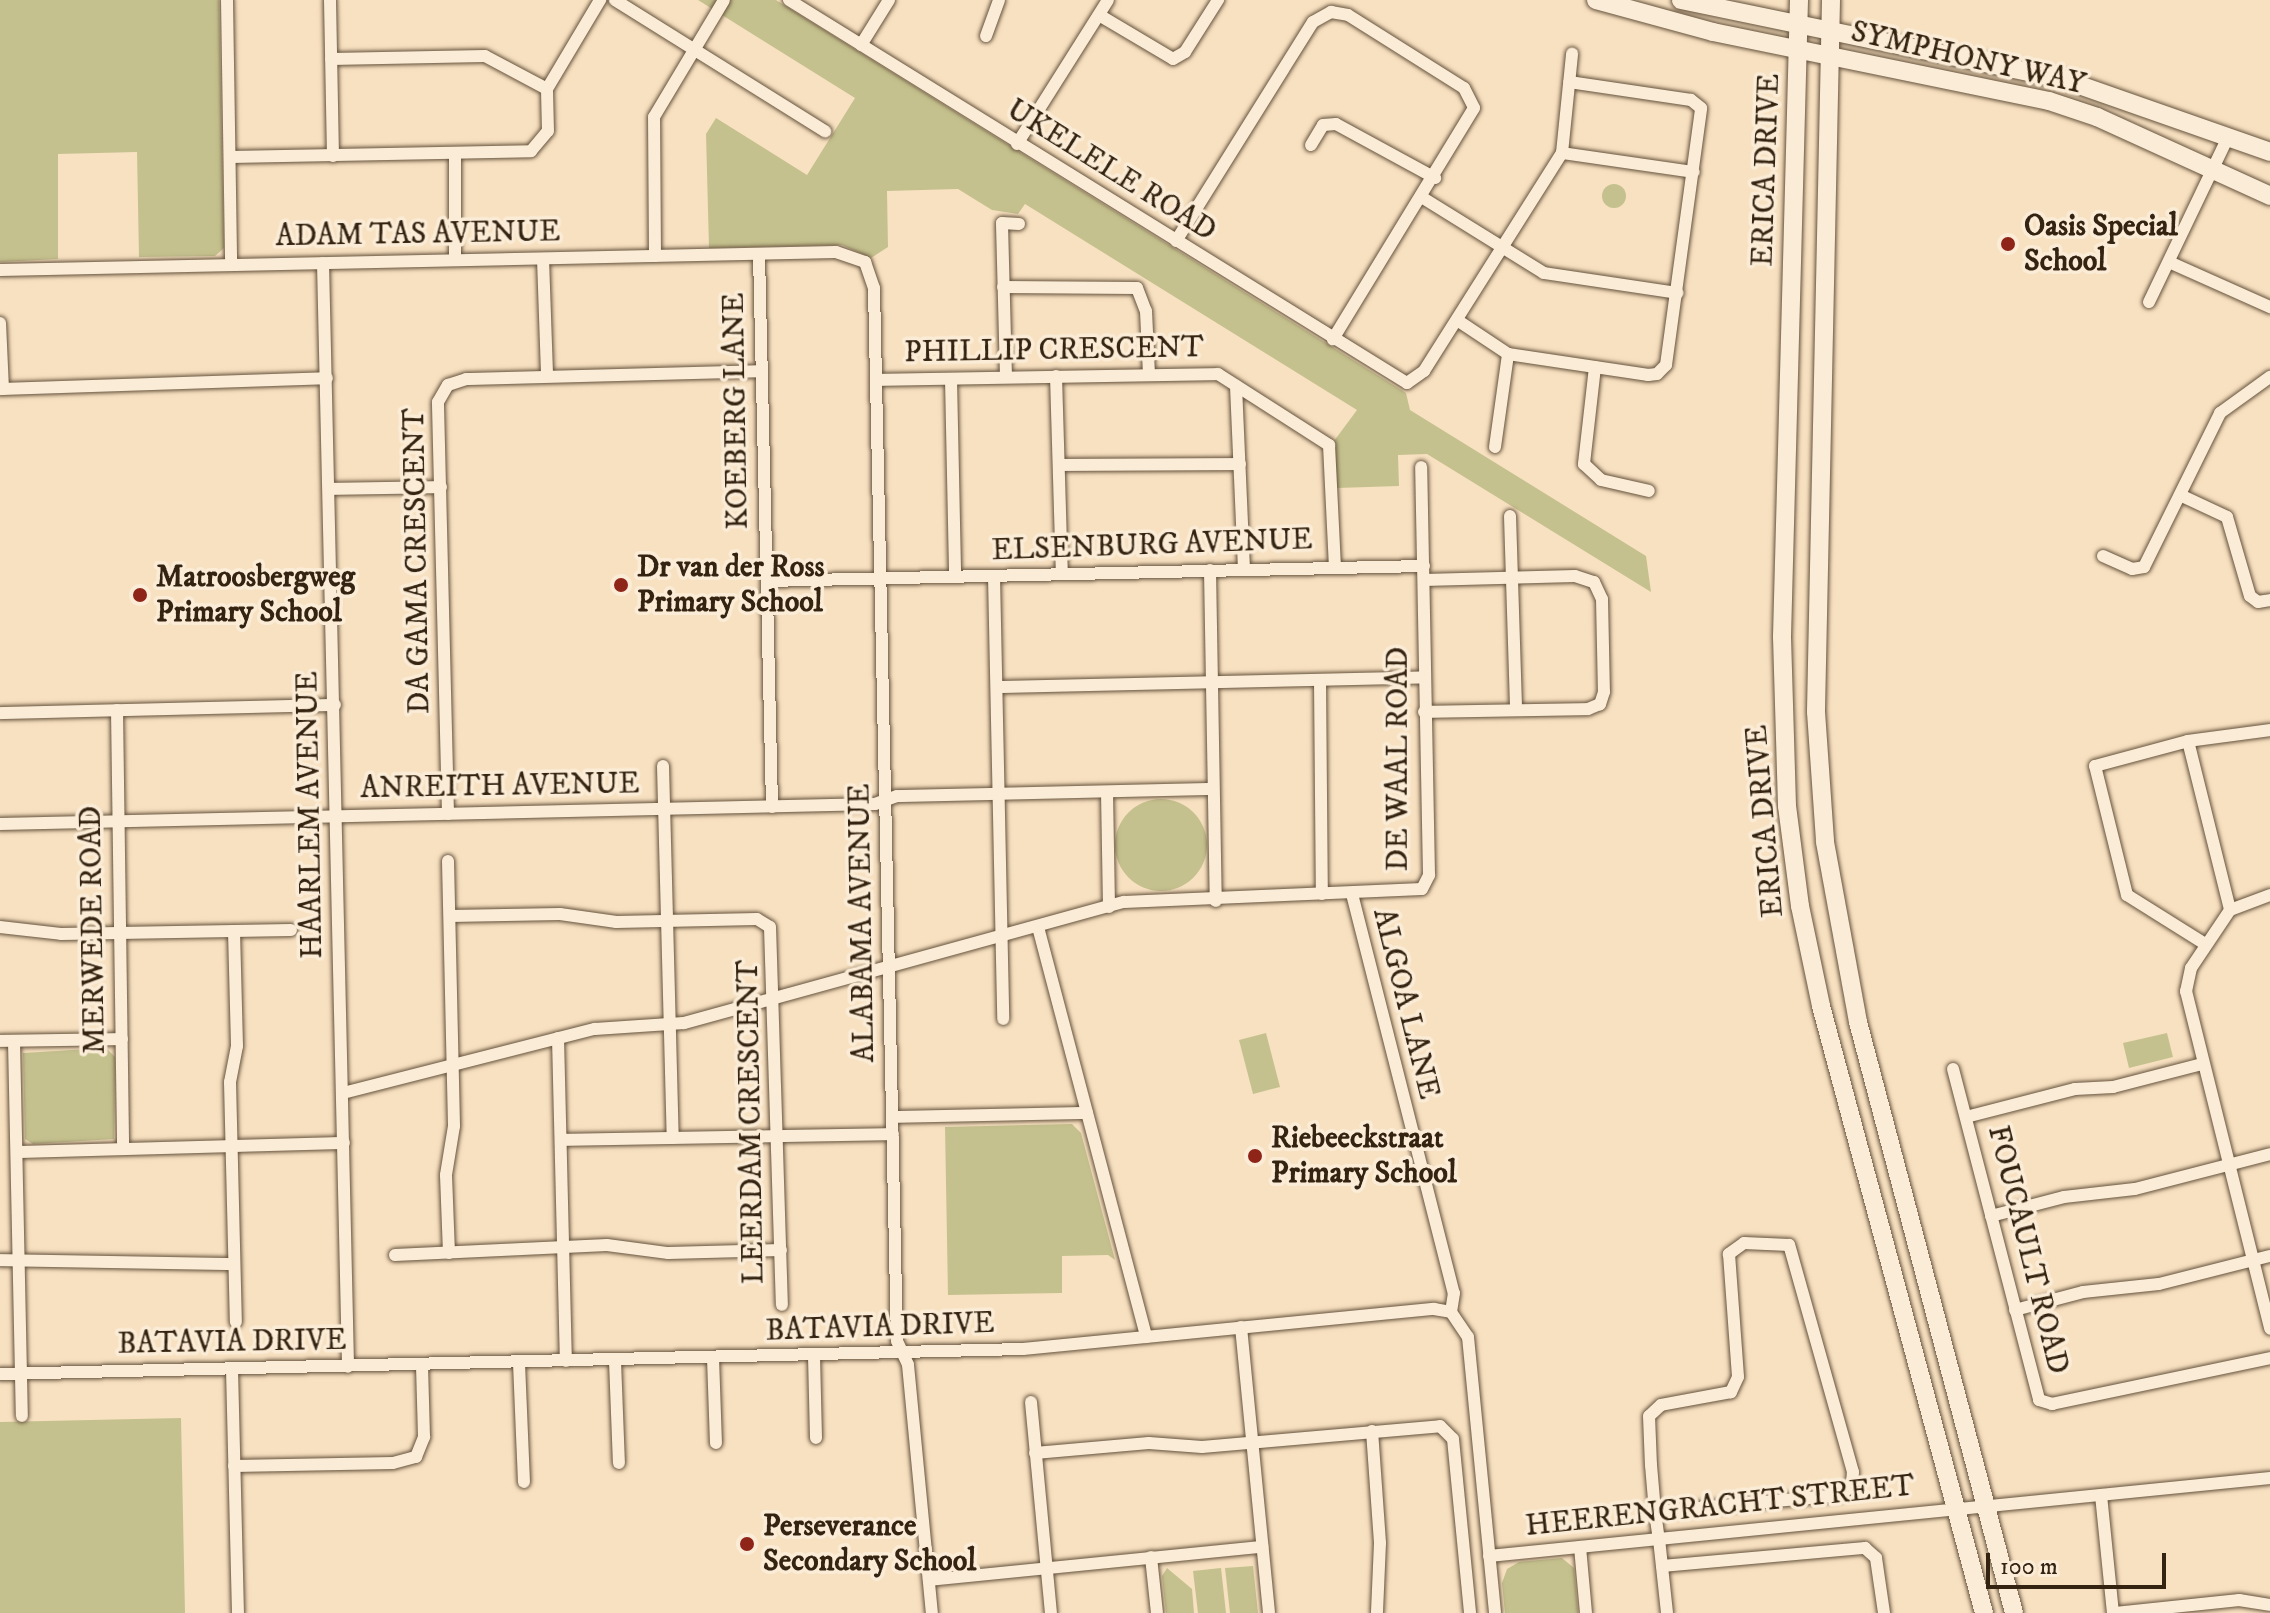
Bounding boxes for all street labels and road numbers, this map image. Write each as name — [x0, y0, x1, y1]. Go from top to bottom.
street label: SYMPHONY WAY — [1847, 15, 2089, 103]
street label: ERICA DRIVE — [1746, 73, 1788, 267]
street label: UKELELE ROAD — [1000, 92, 1222, 250]
street label: ADAM TAS AVENUE — [275, 215, 561, 255]
street label: KOEBERG LANE — [717, 292, 757, 530]
street label: PHILLIP CRESCENT — [904, 330, 1204, 372]
street label: DA GAMA CRESCENT — [397, 408, 439, 714]
street label: ELSENBURG AVENUE — [991, 522, 1313, 570]
street label: DE WAAL ROAD — [1381, 647, 1417, 871]
street label: HAARLEM AVENUE — [290, 671, 332, 959]
street label: ERICA DRIVE — [1740, 723, 1792, 919]
street label: ANREITH AVENUE — [360, 767, 640, 807]
street label: ALABAMA AVENUE — [843, 783, 883, 1063]
street label: MERWEDE ROAD — [74, 805, 114, 1055]
street label: ALGOA LANE — [1364, 905, 1446, 1103]
street label: LEERDAM CRESCENT — [731, 959, 773, 1285]
street label: FOUCAULT ROAD — [1979, 1122, 2075, 1378]
street label: BATAVIA DRIVE — [765, 1306, 995, 1350]
street label: BATAVIA DRIVE — [117, 1323, 347, 1363]
street label: HEERENGRACHT STREET — [1524, 1469, 1916, 1545]

